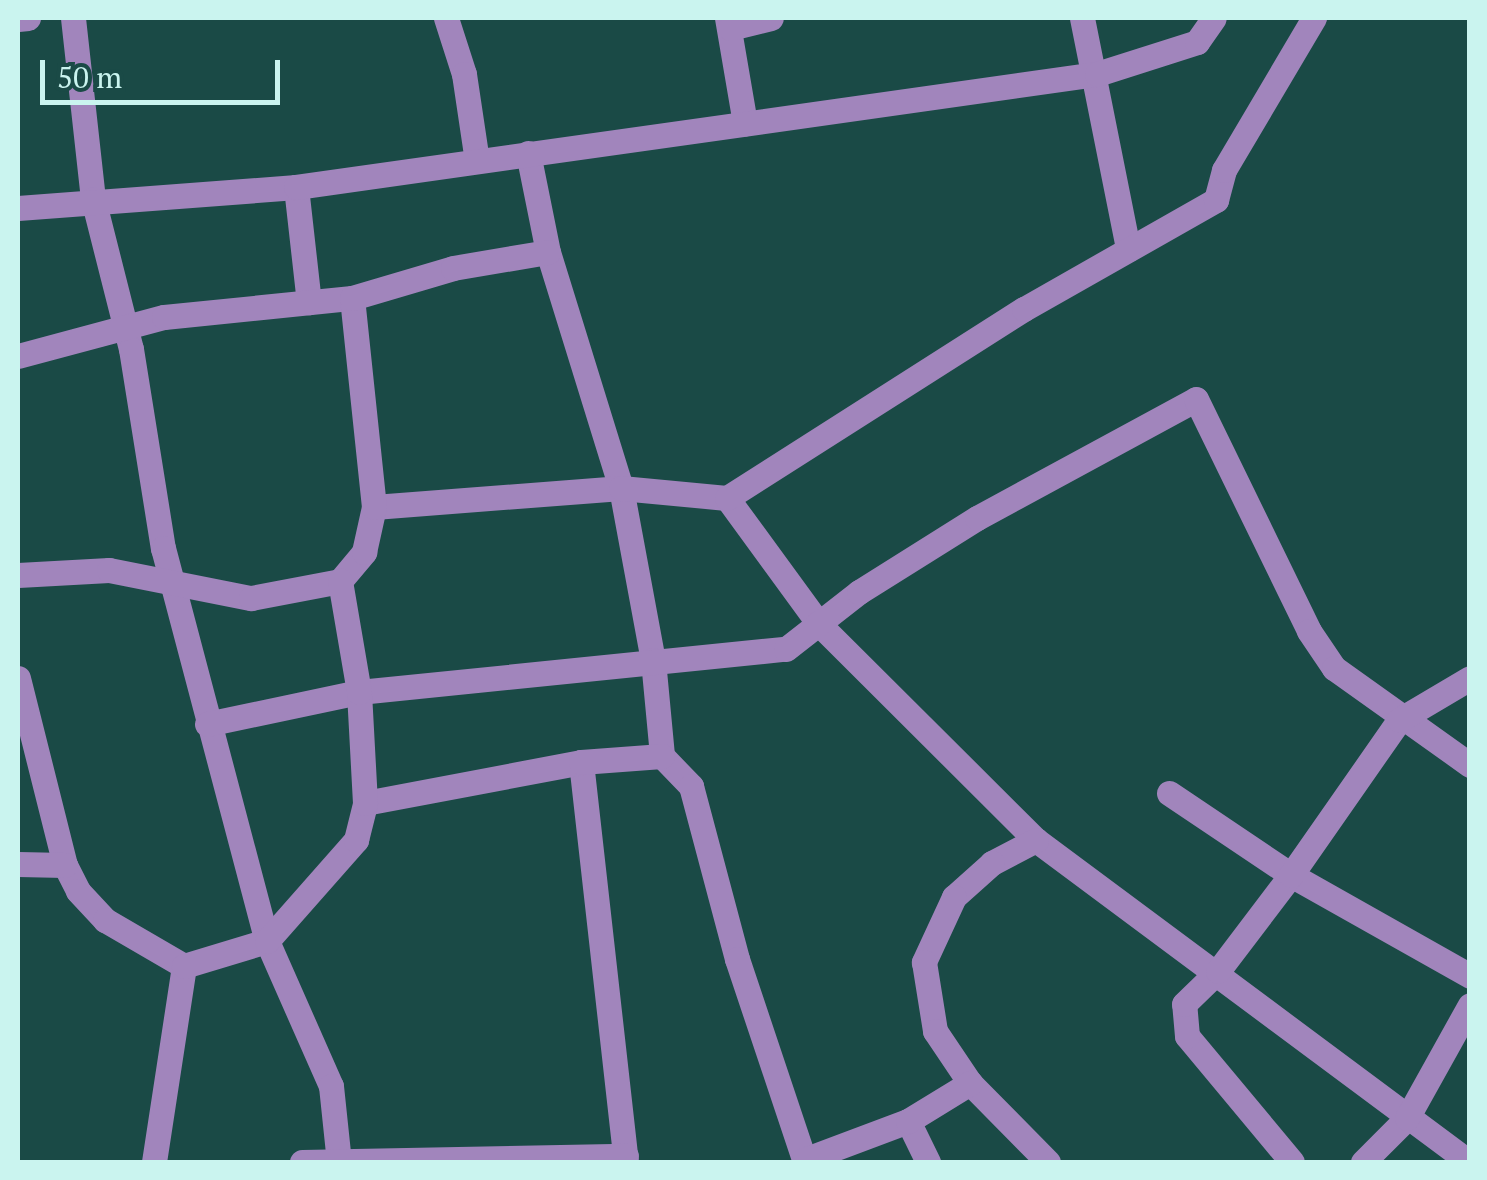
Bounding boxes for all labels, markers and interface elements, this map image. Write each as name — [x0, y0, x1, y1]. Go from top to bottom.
scale bar — [45, 40, 285, 102]
text: 50 m — [57, 57, 122, 97]

